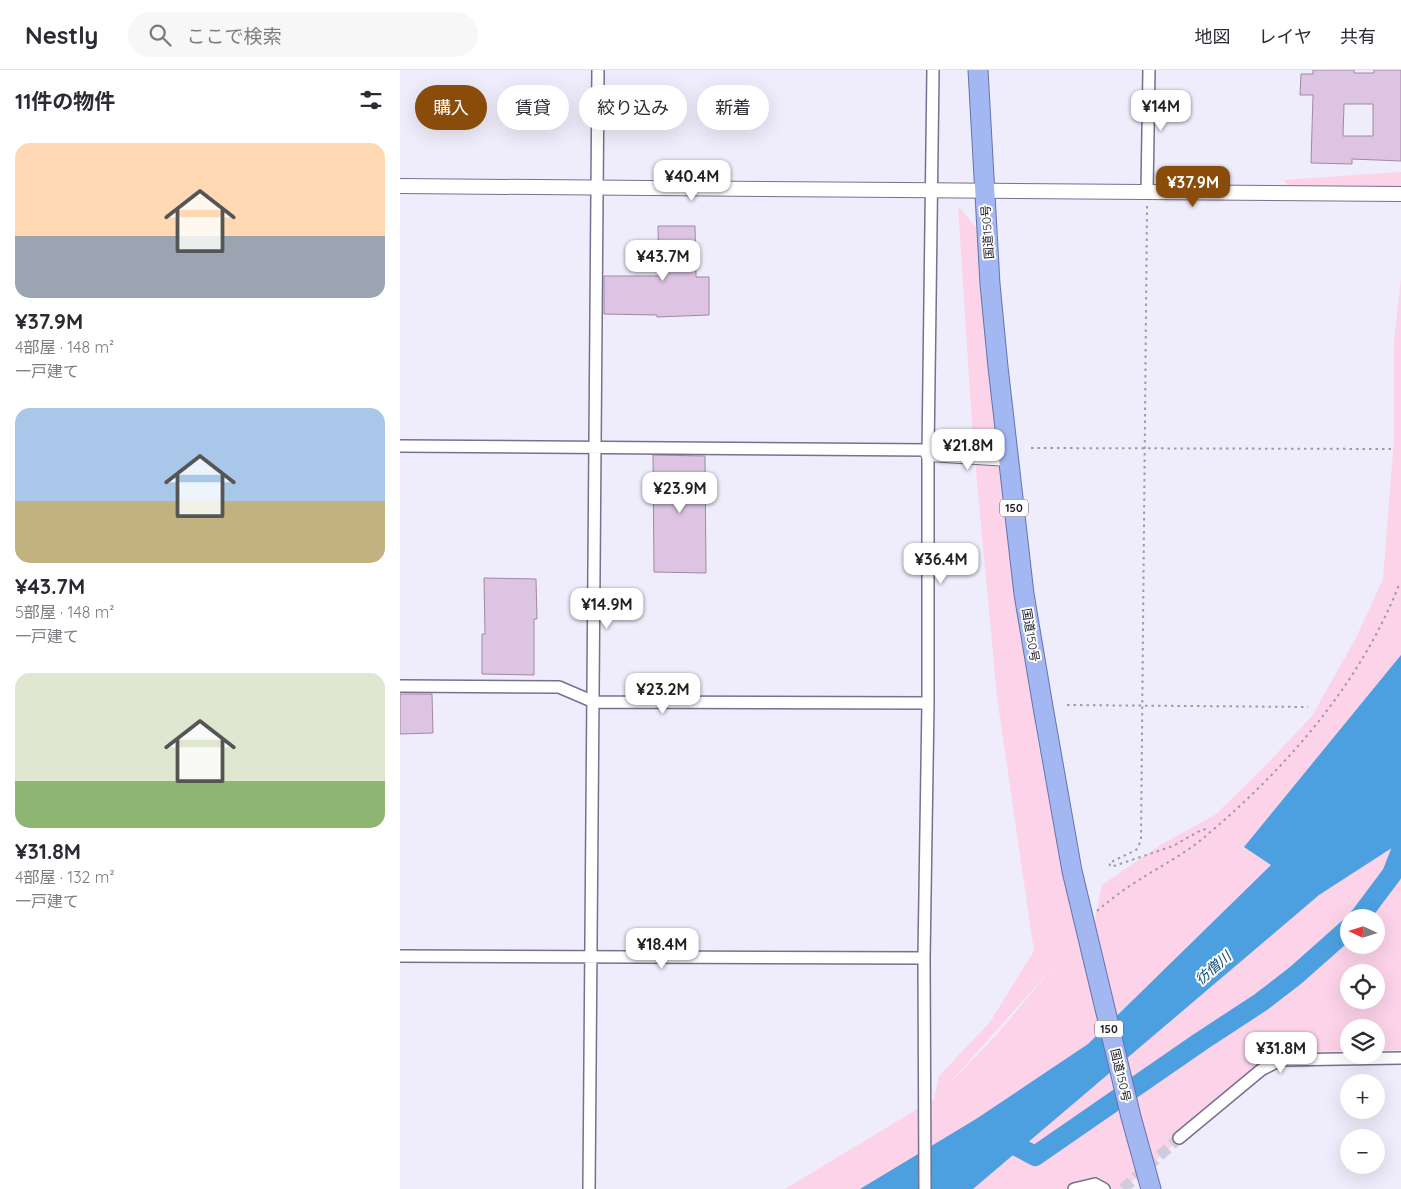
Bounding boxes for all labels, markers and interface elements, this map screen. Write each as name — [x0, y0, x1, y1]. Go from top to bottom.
search box — [128, 12, 478, 57]
text: Nestly — [25, 20, 98, 50]
icon: search — [146, 21, 174, 49]
text: ここで検索 — [186, 24, 281, 48]
text: 地図 — [1195, 25, 1231, 48]
text: レイヤ — [1259, 25, 1312, 48]
text: 共有 — [1340, 25, 1376, 48]
chip: 購入 — [415, 85, 487, 130]
chip: 賃貸 — [497, 85, 569, 130]
chip: 絞り込み — [579, 85, 687, 130]
chip: 新着 — [697, 85, 769, 130]
icon: filters — [357, 86, 385, 114]
text: 11件の物件 — [15, 88, 115, 114]
pin: ¥14M — [1131, 90, 1191, 132]
text: ¥14M — [1142, 96, 1180, 116]
pin: ¥40.4M — [651, 160, 733, 202]
text: ¥40.4M — [665, 166, 719, 186]
pin: ¥37.9M — [1152, 166, 1234, 208]
text: ¥37.9M — [1167, 172, 1219, 192]
icon: home — [155, 176, 245, 266]
street label: 国道150号 — [978, 204, 996, 260]
pin: ¥43.7M — [622, 240, 704, 282]
text: ¥43.7M — [636, 246, 690, 266]
text: ¥37.9M — [15, 308, 83, 334]
text: 4部屋 · 148 m² — [15, 337, 114, 357]
text: 一戸建て — [15, 361, 79, 381]
pin: ¥21.8M — [927, 428, 1009, 471]
text: ¥21.8M — [943, 435, 993, 455]
icon: home — [155, 441, 245, 531]
pin: ¥23.9M — [639, 472, 721, 514]
text: ¥23.9M — [653, 478, 707, 498]
road number: 150 — [1000, 499, 1028, 516]
pin: ¥36.4M — [900, 542, 982, 585]
text: ¥36.4M — [915, 549, 968, 569]
text: ¥43.7M — [15, 573, 85, 599]
pin: ¥14.9M — [566, 588, 648, 630]
text: ¥14.9M — [581, 594, 633, 614]
text: 5部屋 · 148 m² — [15, 602, 114, 622]
street label: 国道150号 — [1019, 607, 1043, 663]
text: 一戸建て — [15, 626, 79, 646]
pin: ¥23.2M — [622, 672, 704, 715]
text: ¥23.2M — [636, 679, 690, 699]
icon: home — [155, 706, 245, 796]
text: ¥31.8M — [15, 838, 81, 864]
text: 4部屋 · 132 m² — [15, 867, 115, 887]
text: 一戸建て — [15, 891, 79, 911]
north arrow — [1340, 909, 1385, 954]
map controls — [1340, 909, 1385, 1174]
pin: ¥18.4M — [621, 928, 703, 970]
text: ¥18.4M — [637, 934, 687, 954]
water label: 彷僧川 — [1191, 946, 1236, 989]
button: locate — [1340, 964, 1385, 1009]
button: layers — [1340, 1019, 1385, 1064]
road number: 150 — [1095, 1021, 1123, 1038]
pin: ¥31.8M — [1240, 1032, 1322, 1074]
text: ¥31.8M — [1256, 1038, 1306, 1058]
street label: 国道150号 — [1108, 1047, 1134, 1103]
button: + — [1340, 1074, 1385, 1119]
button: − — [1340, 1129, 1385, 1174]

